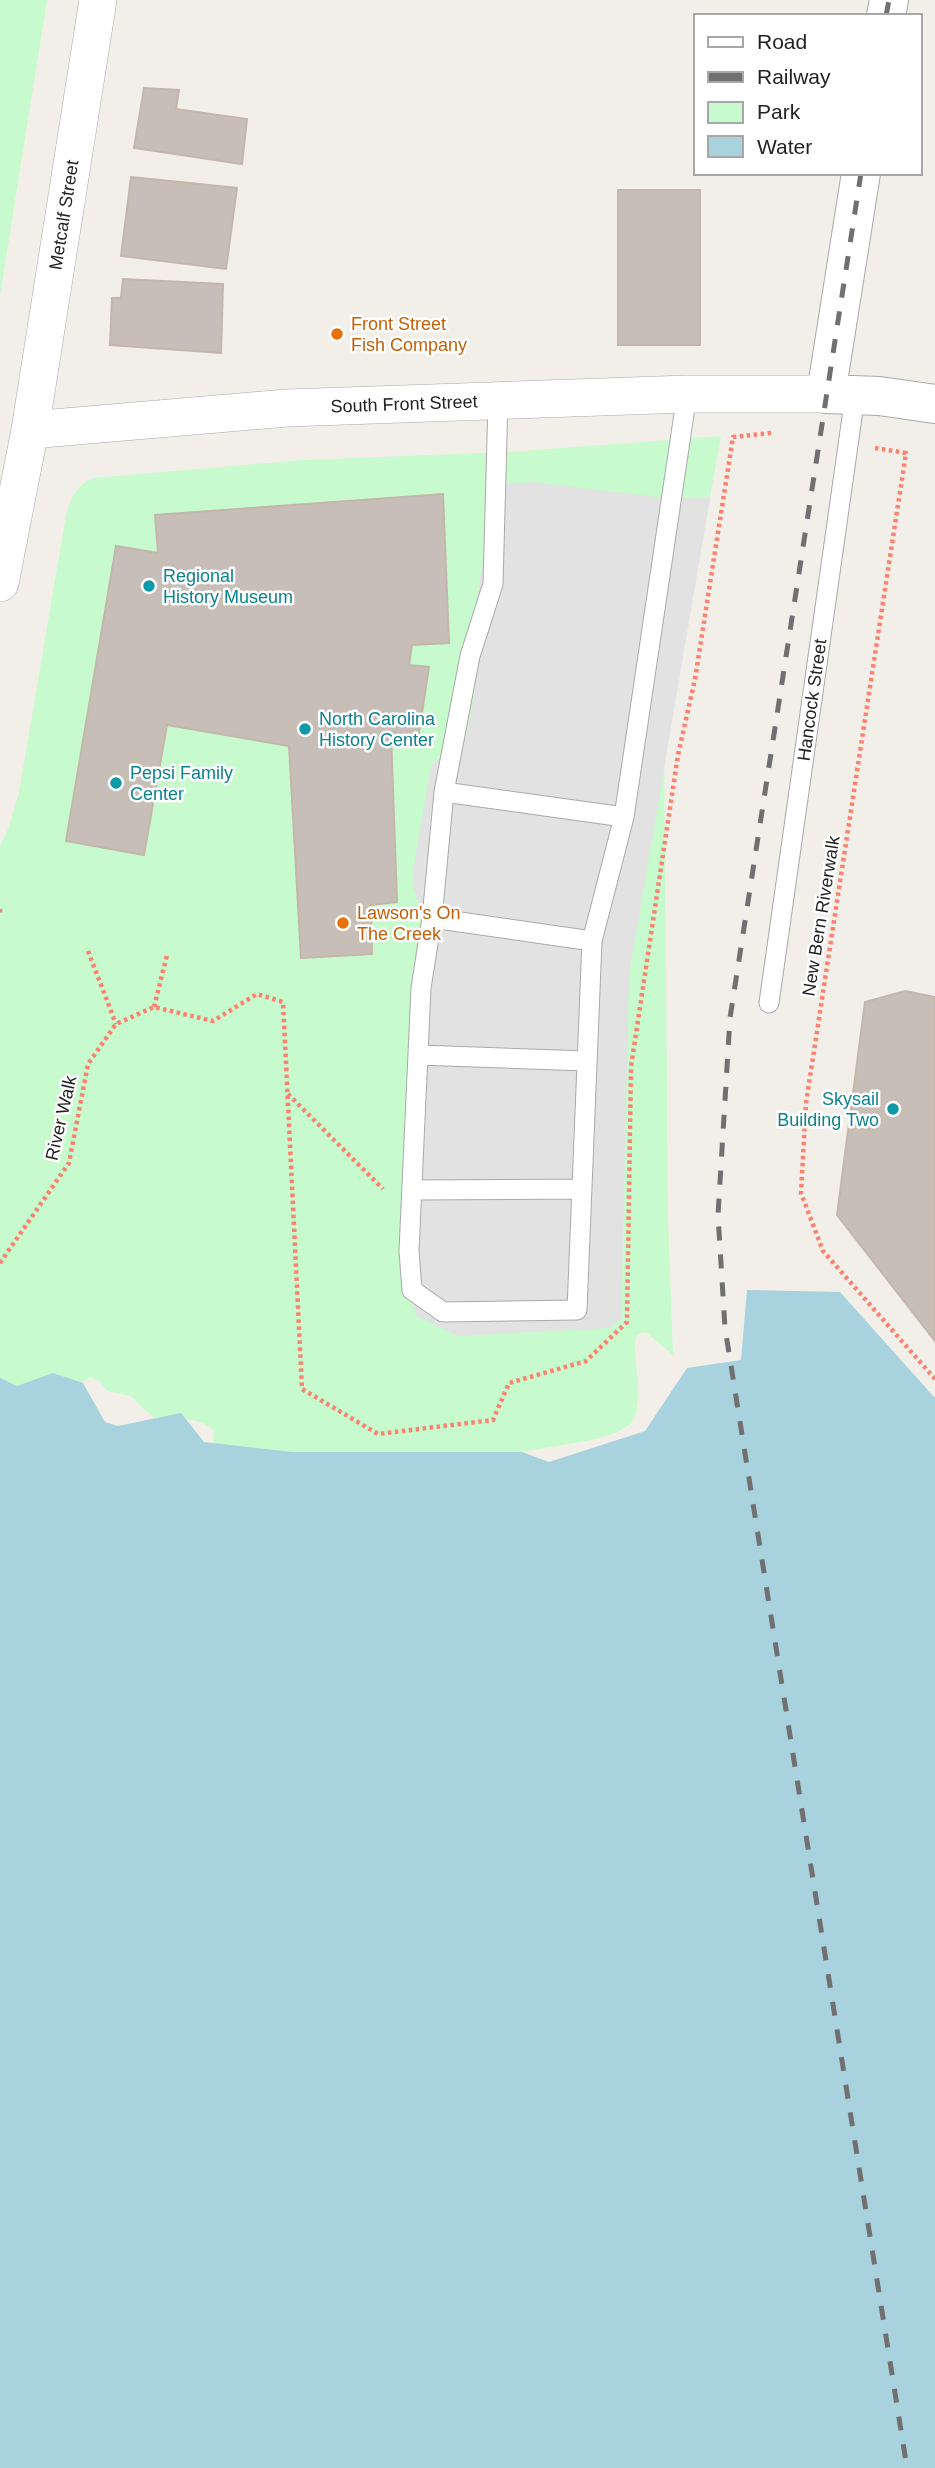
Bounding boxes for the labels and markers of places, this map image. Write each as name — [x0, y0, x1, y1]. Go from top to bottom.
place label: Front Street Fish Company — [351, 314, 467, 355]
marker: Front Street Fish Company — [329, 326, 345, 342]
place label: Regional History Museum — [163, 566, 293, 607]
marker: Regional History Museum — [141, 578, 157, 594]
place label: North Carolina History Center — [319, 709, 436, 750]
marker: North Carolina History Center — [297, 721, 313, 737]
place label: Pepsi Family Center — [130, 763, 233, 804]
marker: Pepsi Family Center — [108, 775, 124, 791]
place label: Lawson's On The Creek — [357, 903, 461, 944]
marker: Lawson's On The Creek — [335, 915, 351, 931]
place label: Skysail Building Two — [777, 1089, 879, 1130]
marker: Skysail Building Two — [885, 1101, 901, 1117]

